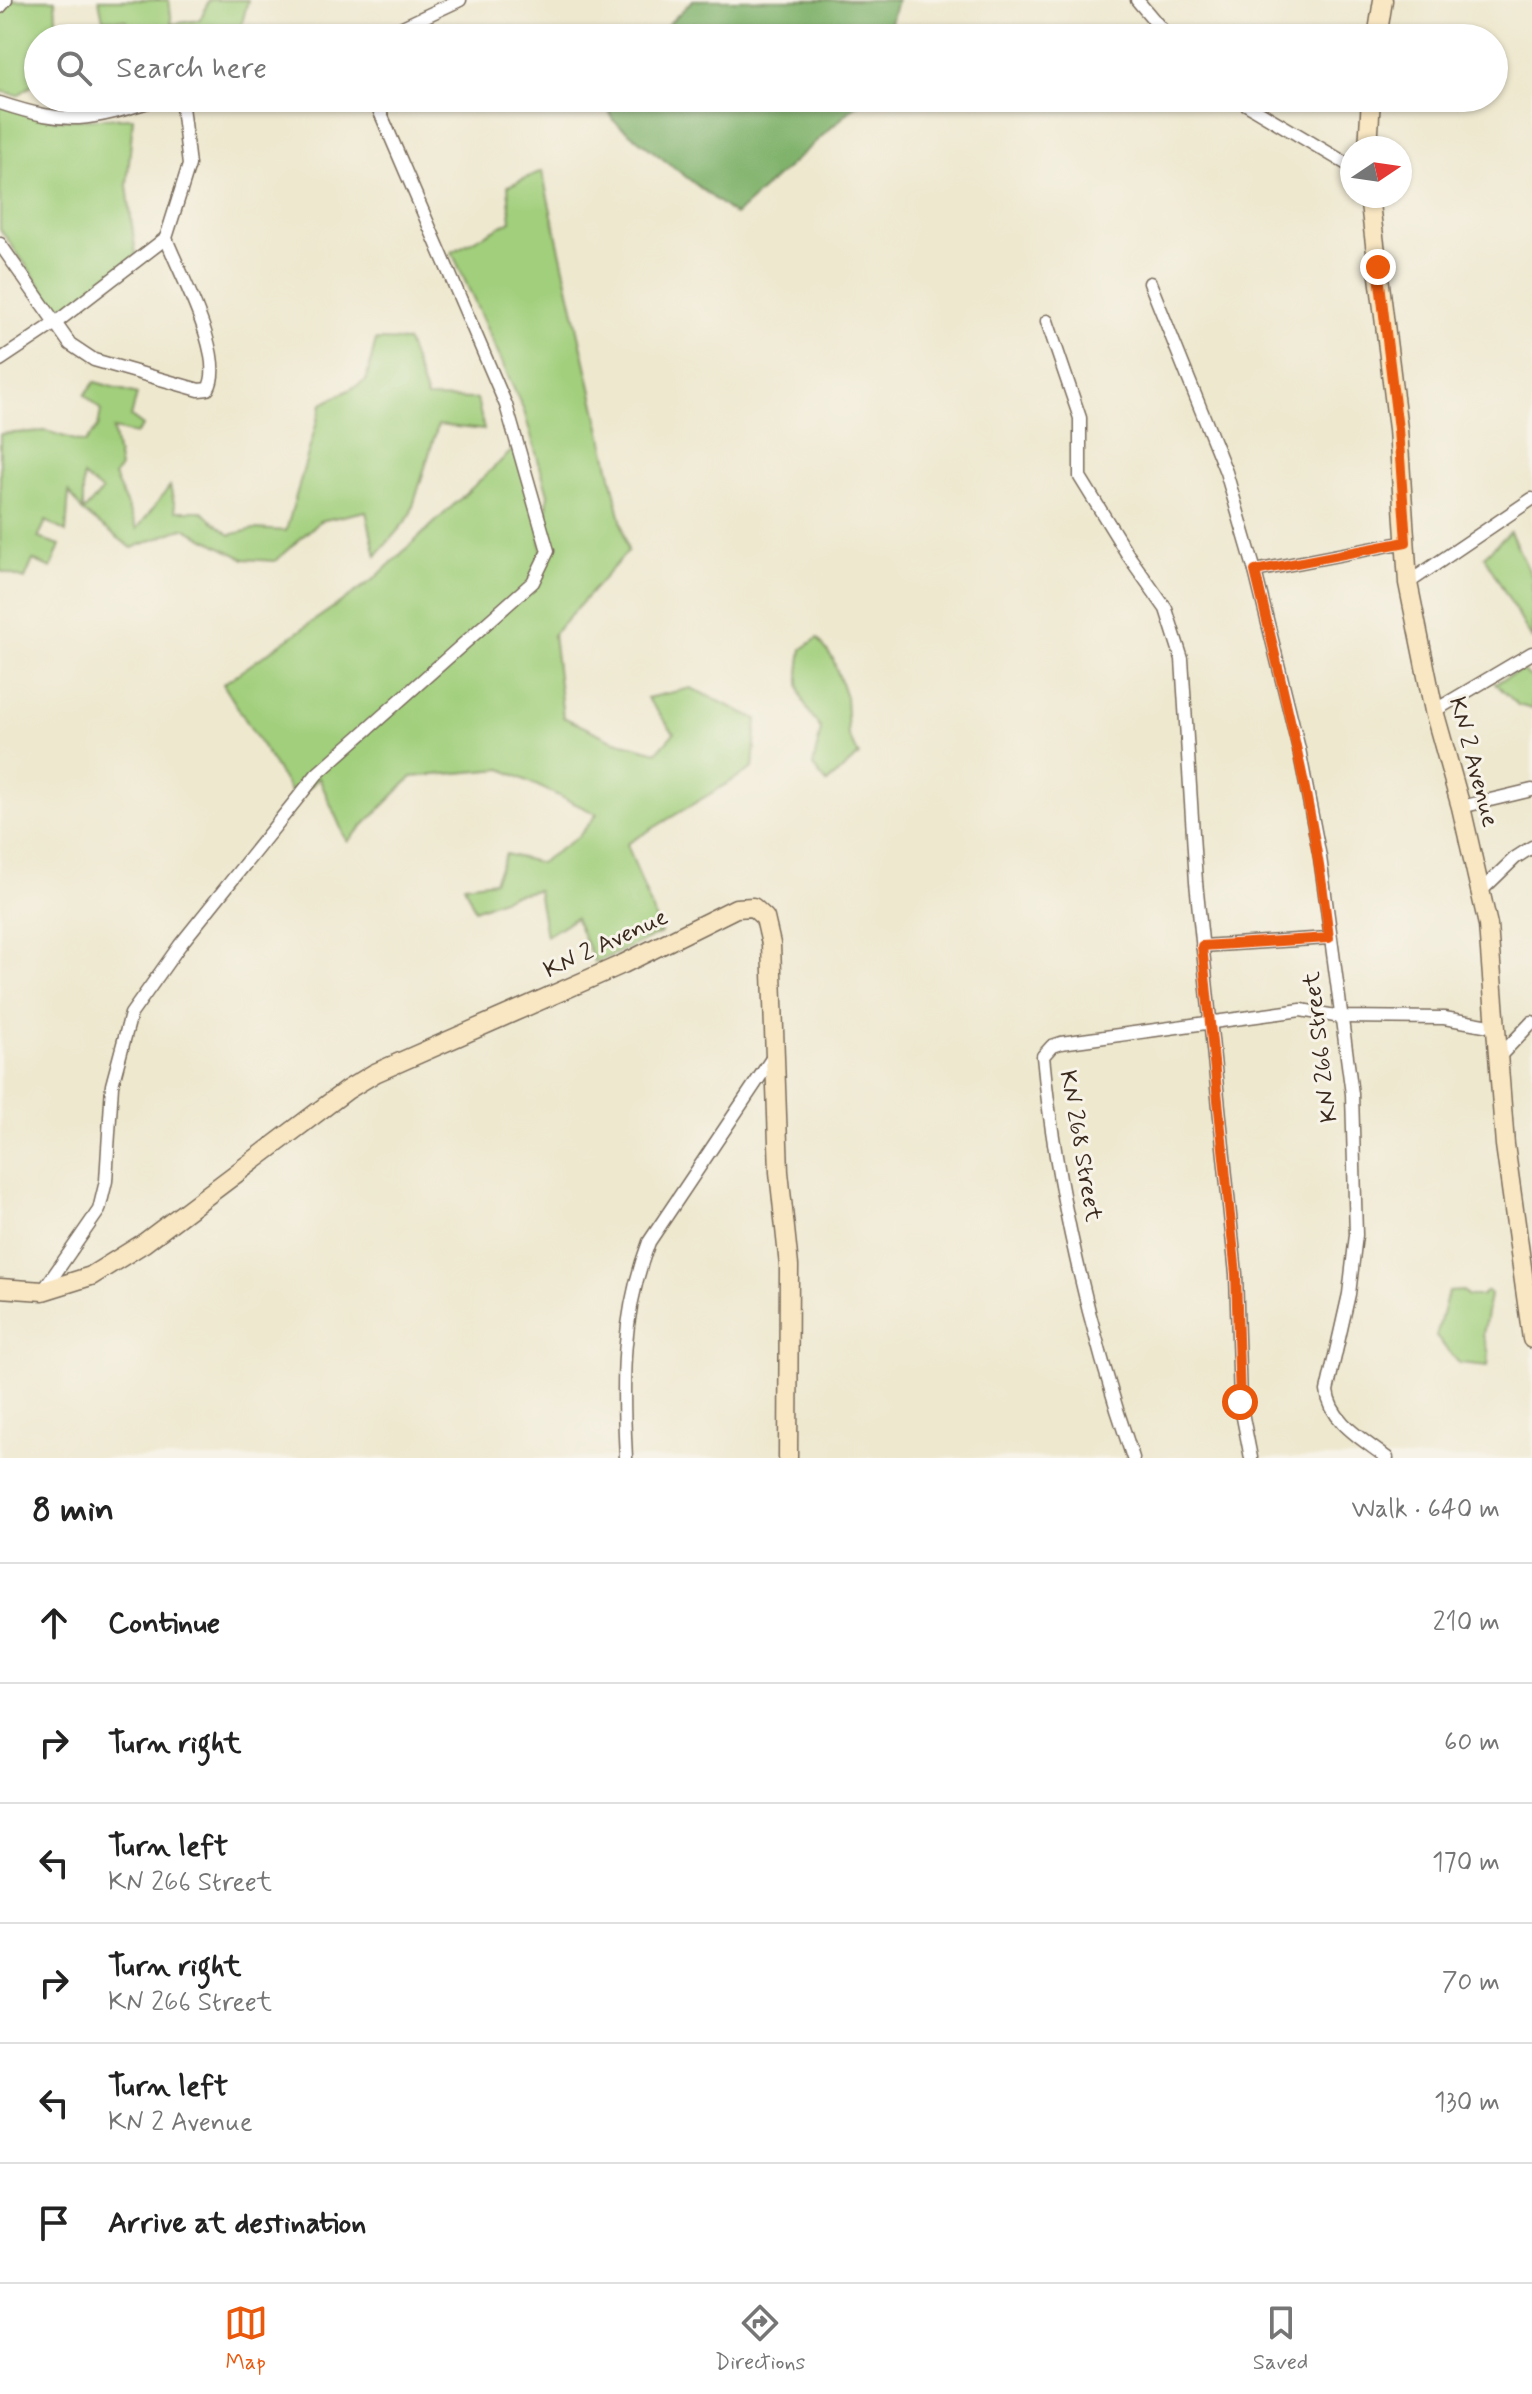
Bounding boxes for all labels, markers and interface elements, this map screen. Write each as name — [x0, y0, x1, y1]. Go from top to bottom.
search box — [24, 24, 1508, 112]
icon: search — [52, 46, 96, 90]
text: Search here — [116, 49, 267, 88]
north arrow — [1340, 136, 1412, 208]
route end — [1360, 249, 1396, 285]
street label: KN 2 Avenue — [1441, 694, 1505, 831]
street label: KN 2 Avenue — [539, 902, 673, 986]
street label: KN 266 Street — [1296, 970, 1346, 1124]
street label: KN 268 Street — [1051, 1068, 1109, 1224]
route start — [1222, 1384, 1258, 1420]
text: 8 min — [32, 1488, 114, 1533]
text: Walk · 640 m — [1351, 1493, 1500, 1527]
icon: ahead — [32, 1601, 76, 1645]
text: Continue — [108, 1604, 220, 1643]
text: 210 m — [1433, 1606, 1500, 1640]
icon: right — [32, 1721, 76, 1765]
text: Turn right — [108, 1724, 241, 1763]
text: 60 m — [1444, 1726, 1500, 1760]
text: Turn left — [108, 1827, 228, 1866]
icon: left — [32, 1841, 76, 1885]
text: 170 m — [1432, 1846, 1500, 1880]
text: KN 266 Street — [108, 1866, 272, 1900]
text: Turn right — [108, 1947, 241, 1986]
icon: right — [32, 1961, 76, 2005]
text: 70 m — [1442, 1966, 1500, 2000]
text: KN 266 Street — [108, 1986, 272, 2020]
text: Turn left — [108, 2067, 228, 2106]
icon: left — [32, 2081, 76, 2125]
text: 130 m — [1434, 2086, 1500, 2120]
text: KN 2 Avenue — [108, 2106, 252, 2140]
icon: arrive — [32, 2201, 76, 2245]
text: Arrive at destination — [108, 2204, 366, 2243]
tab: Map — [224, 2301, 268, 2377]
tab: Directions — [715, 2301, 805, 2377]
tab: Saved — [1253, 2301, 1308, 2377]

